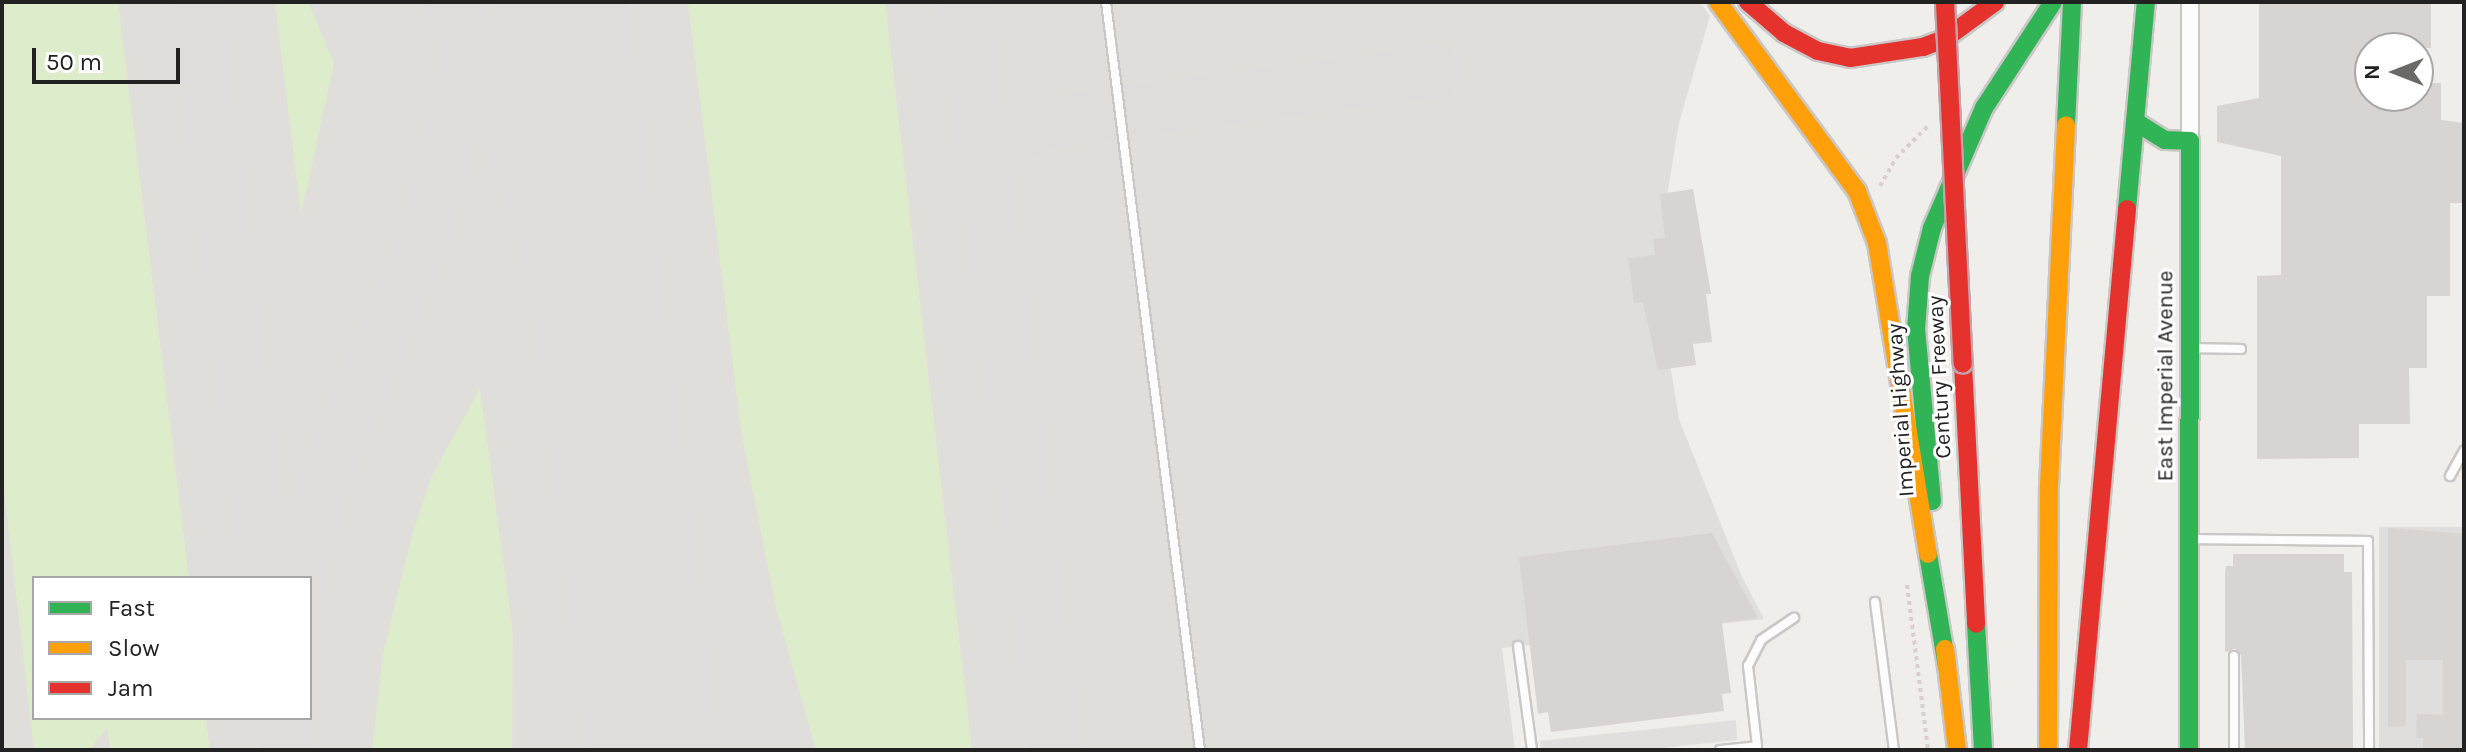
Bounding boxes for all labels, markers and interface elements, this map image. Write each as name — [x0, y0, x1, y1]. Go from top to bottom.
scale bar — [36, 32, 184, 82]
north arrow — [2354, 32, 2434, 112]
text: 50 m — [46, 48, 102, 76]
text: N — [2359, 64, 2385, 80]
street label: East Imperial Avenue — [2153, 271, 2179, 481]
street label: Century Freeway — [1923, 295, 1957, 459]
street label: Imperial Highway — [1882, 322, 1920, 498]
legend — [32, 576, 312, 720]
text: Fast — [108, 594, 155, 622]
text: Slow — [108, 634, 160, 662]
text: Jam — [108, 674, 153, 702]

